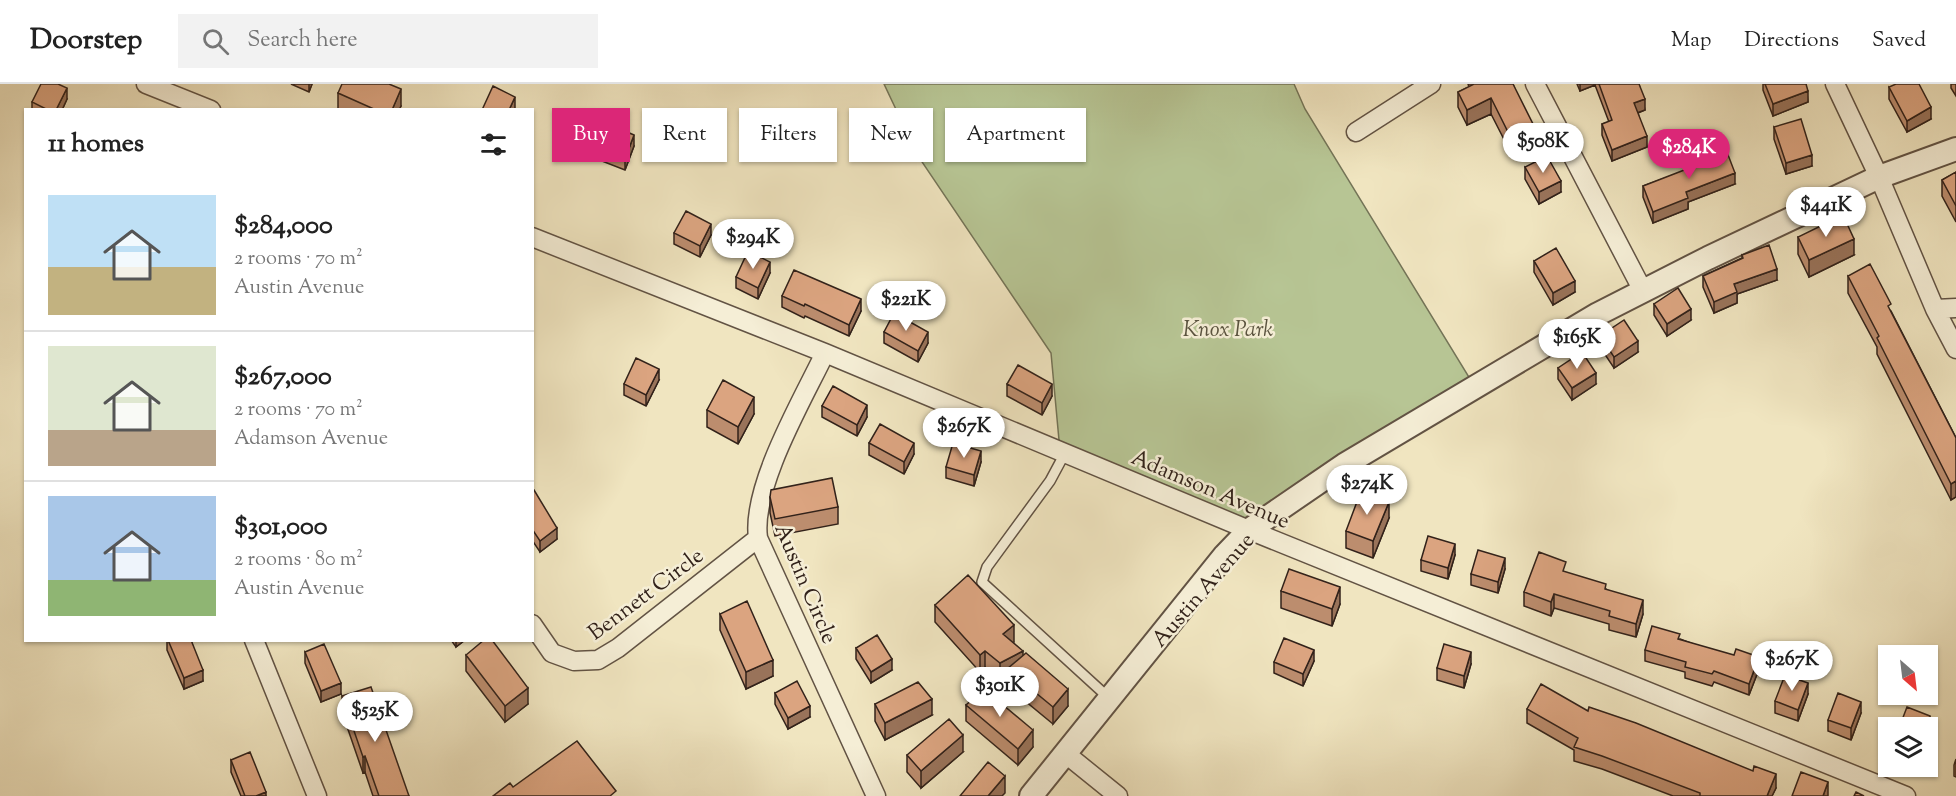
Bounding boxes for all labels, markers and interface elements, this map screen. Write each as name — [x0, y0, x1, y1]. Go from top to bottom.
search box — [178, 14, 598, 68]
text: Doorstep — [30, 21, 142, 61]
icon: search — [199, 25, 232, 58]
text: Search here — [247, 25, 358, 57]
text: Map — [1671, 26, 1711, 56]
text: Directions — [1744, 26, 1839, 56]
text: Saved — [1872, 26, 1926, 56]
chip: Buy — [552, 108, 630, 162]
chip: Rent — [642, 108, 727, 162]
chip: Filters — [739, 108, 837, 162]
chip: New — [849, 108, 933, 162]
chip: Apartment — [945, 108, 1086, 162]
pin: $508K — [1501, 123, 1585, 174]
text: 11 homes — [48, 126, 144, 163]
icon: filters — [477, 128, 510, 161]
text: $508K — [1517, 128, 1569, 157]
pin: $284K — [1647, 129, 1731, 180]
text: $284K — [1662, 134, 1716, 163]
pin: $441K — [1784, 187, 1868, 238]
text: $441K — [1800, 192, 1852, 221]
text: $284,000 — [234, 208, 333, 245]
icon: home — [96, 219, 168, 291]
pin: $294K — [711, 219, 795, 270]
text: $294K — [726, 224, 780, 253]
text: 2 rooms · 70 m² — [234, 245, 363, 274]
text: Austin Avenue — [234, 274, 364, 303]
pin: $221K — [864, 281, 948, 332]
text: $221K — [881, 286, 931, 315]
park label: Knox Park — [1183, 315, 1273, 347]
pin: $165K — [1535, 319, 1619, 370]
text: $165K — [1553, 324, 1601, 353]
text: $267,000 — [234, 359, 332, 396]
icon: home — [96, 370, 168, 442]
text: 2 rooms · 70 m² — [234, 396, 363, 425]
pin: $267K — [922, 408, 1006, 459]
text: $267K — [937, 413, 991, 442]
text: Adamson Avenue — [234, 425, 388, 454]
street label: Adamson Avenue — [1126, 443, 1294, 539]
pin: $274K — [1325, 465, 1409, 516]
text: $274K — [1340, 470, 1394, 499]
text: $301,000 — [234, 509, 327, 546]
street label: Austin Circle — [765, 519, 844, 649]
icon: home — [96, 520, 168, 592]
street label: Austin Avenue — [1145, 526, 1263, 656]
street label: Bennett Circle — [582, 541, 711, 650]
text: 2 rooms · 80 m² — [234, 546, 363, 575]
text: Austin Avenue — [234, 575, 364, 604]
pin: $267K — [1750, 641, 1834, 692]
north arrow — [1878, 645, 1938, 705]
map controls — [1878, 645, 1938, 777]
text: $267K — [1765, 646, 1819, 675]
pin: $301K — [958, 667, 1042, 718]
text: $301K — [975, 672, 1025, 701]
pin: $525K — [333, 692, 417, 743]
text: $525K — [351, 697, 399, 726]
button: layers — [1878, 717, 1938, 777]

